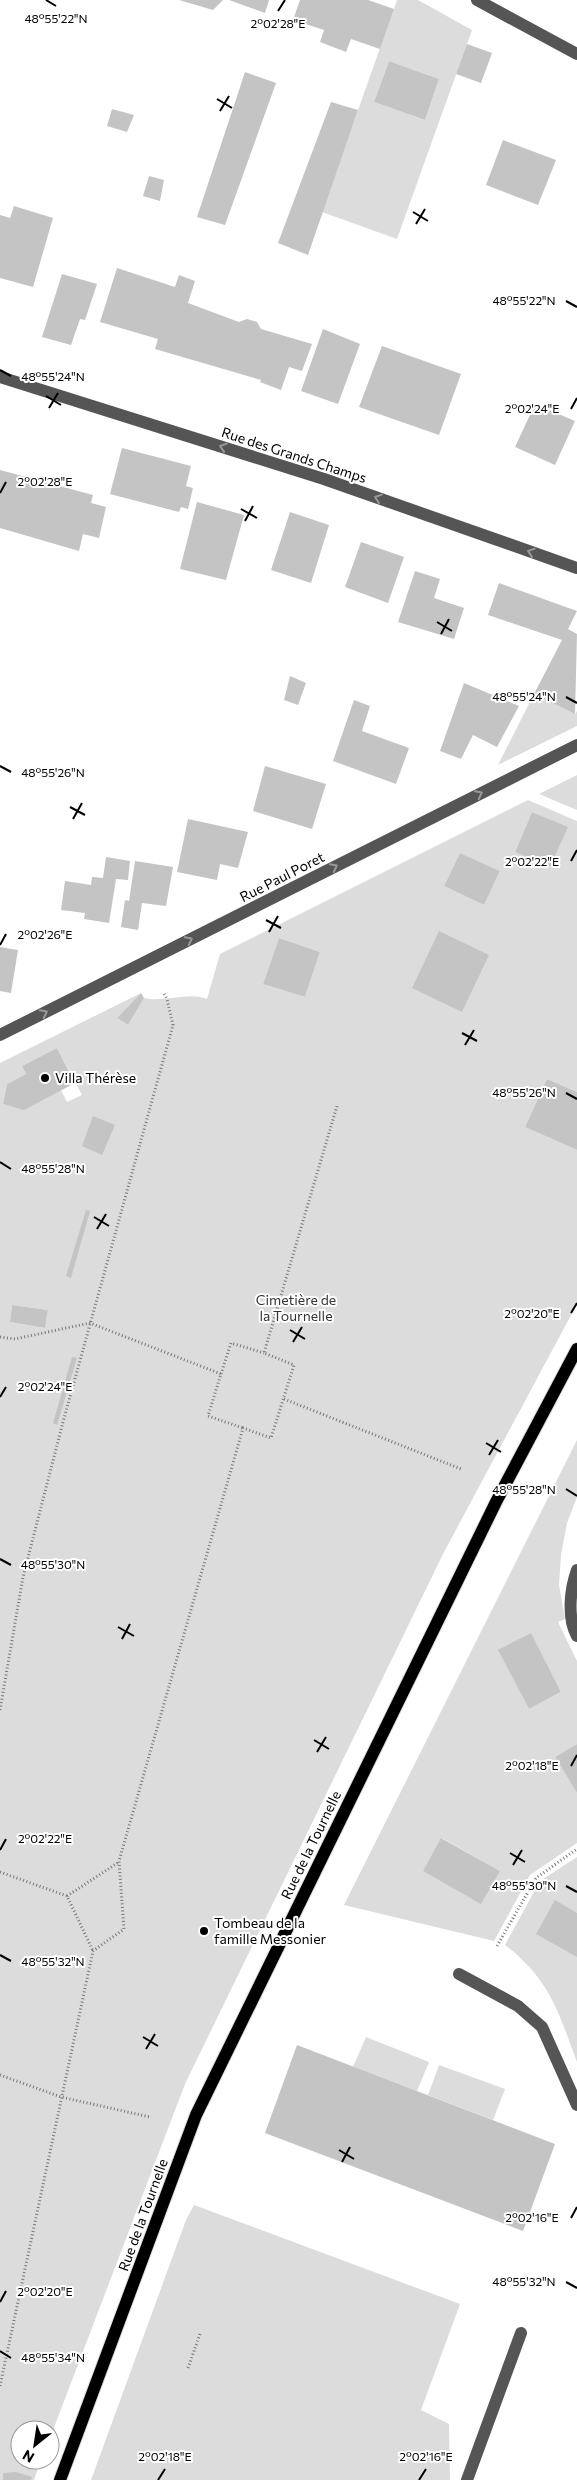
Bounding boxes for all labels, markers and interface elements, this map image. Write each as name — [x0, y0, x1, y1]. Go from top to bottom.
text: 48°55'22"N — [24, 11, 88, 25]
text: 2°02'28"E — [251, 16, 305, 30]
text: 48°55'22"N — [492, 293, 556, 307]
text: 48°55'24"N — [21, 369, 85, 383]
text: 2°02'24"E — [505, 401, 559, 415]
street label: Rue des Grands Champs — [219, 423, 369, 486]
one-way arrow — [220, 443, 228, 453]
text: 2°02'28"E — [18, 474, 72, 488]
one-way arrow — [374, 494, 383, 504]
one-way arrow — [527, 548, 536, 558]
text: 48°55'24"N — [492, 689, 556, 703]
text: 48°55'26"N — [21, 765, 85, 779]
one-way arrow — [474, 790, 483, 800]
street label: Rue Paul Poret — [237, 848, 327, 905]
text: 2°02'22"E — [505, 854, 559, 868]
one-way arrow — [329, 863, 338, 873]
text: 2°02'26"E — [18, 927, 72, 941]
one-way arrow — [184, 936, 193, 946]
one-way arrow — [38, 1009, 47, 1019]
place label: Villa Thérèse — [55, 1069, 136, 1086]
marker: Villa Thérèse — [39, 1072, 51, 1084]
text: 48°55'26"N — [492, 1085, 556, 1099]
text: 48°55'28"N — [21, 1161, 85, 1175]
park label: Cimetière de la Tournelle — [256, 1291, 336, 1324]
text: 2°02'20"E — [504, 1306, 560, 1320]
text: 2°02'24"E — [18, 1379, 72, 1393]
text: 48°55'28"N — [492, 1482, 556, 1496]
text: 48°55'30"N — [21, 1557, 85, 1571]
text: 2°02'18"E — [505, 1758, 559, 1772]
street label: Rue de la Tournelle — [277, 1788, 344, 1902]
text: 2°02'22"E — [18, 1831, 72, 1845]
text: 48°55'30"N — [492, 1878, 556, 1892]
place label: Tombeau de la famille Messonier — [214, 1914, 327, 1947]
marker: Tombeau de la famille Messonier — [198, 1925, 210, 1937]
text: 48°55'32"N — [21, 1954, 85, 1968]
street label: Rue de la Tournelle — [114, 2156, 171, 2273]
text: 2°02'16"E — [505, 2210, 559, 2224]
text: 48°55'32"N — [492, 2274, 556, 2288]
text: 2°02'20"E — [17, 2284, 73, 2298]
text: 48°55'34"N — [21, 2350, 85, 2364]
north arrow — [10, 2420, 60, 2470]
text: N — [19, 2447, 37, 2467]
text: 2°02'18"E — [138, 2449, 192, 2463]
text: 2°02'16"E — [399, 2449, 453, 2463]

